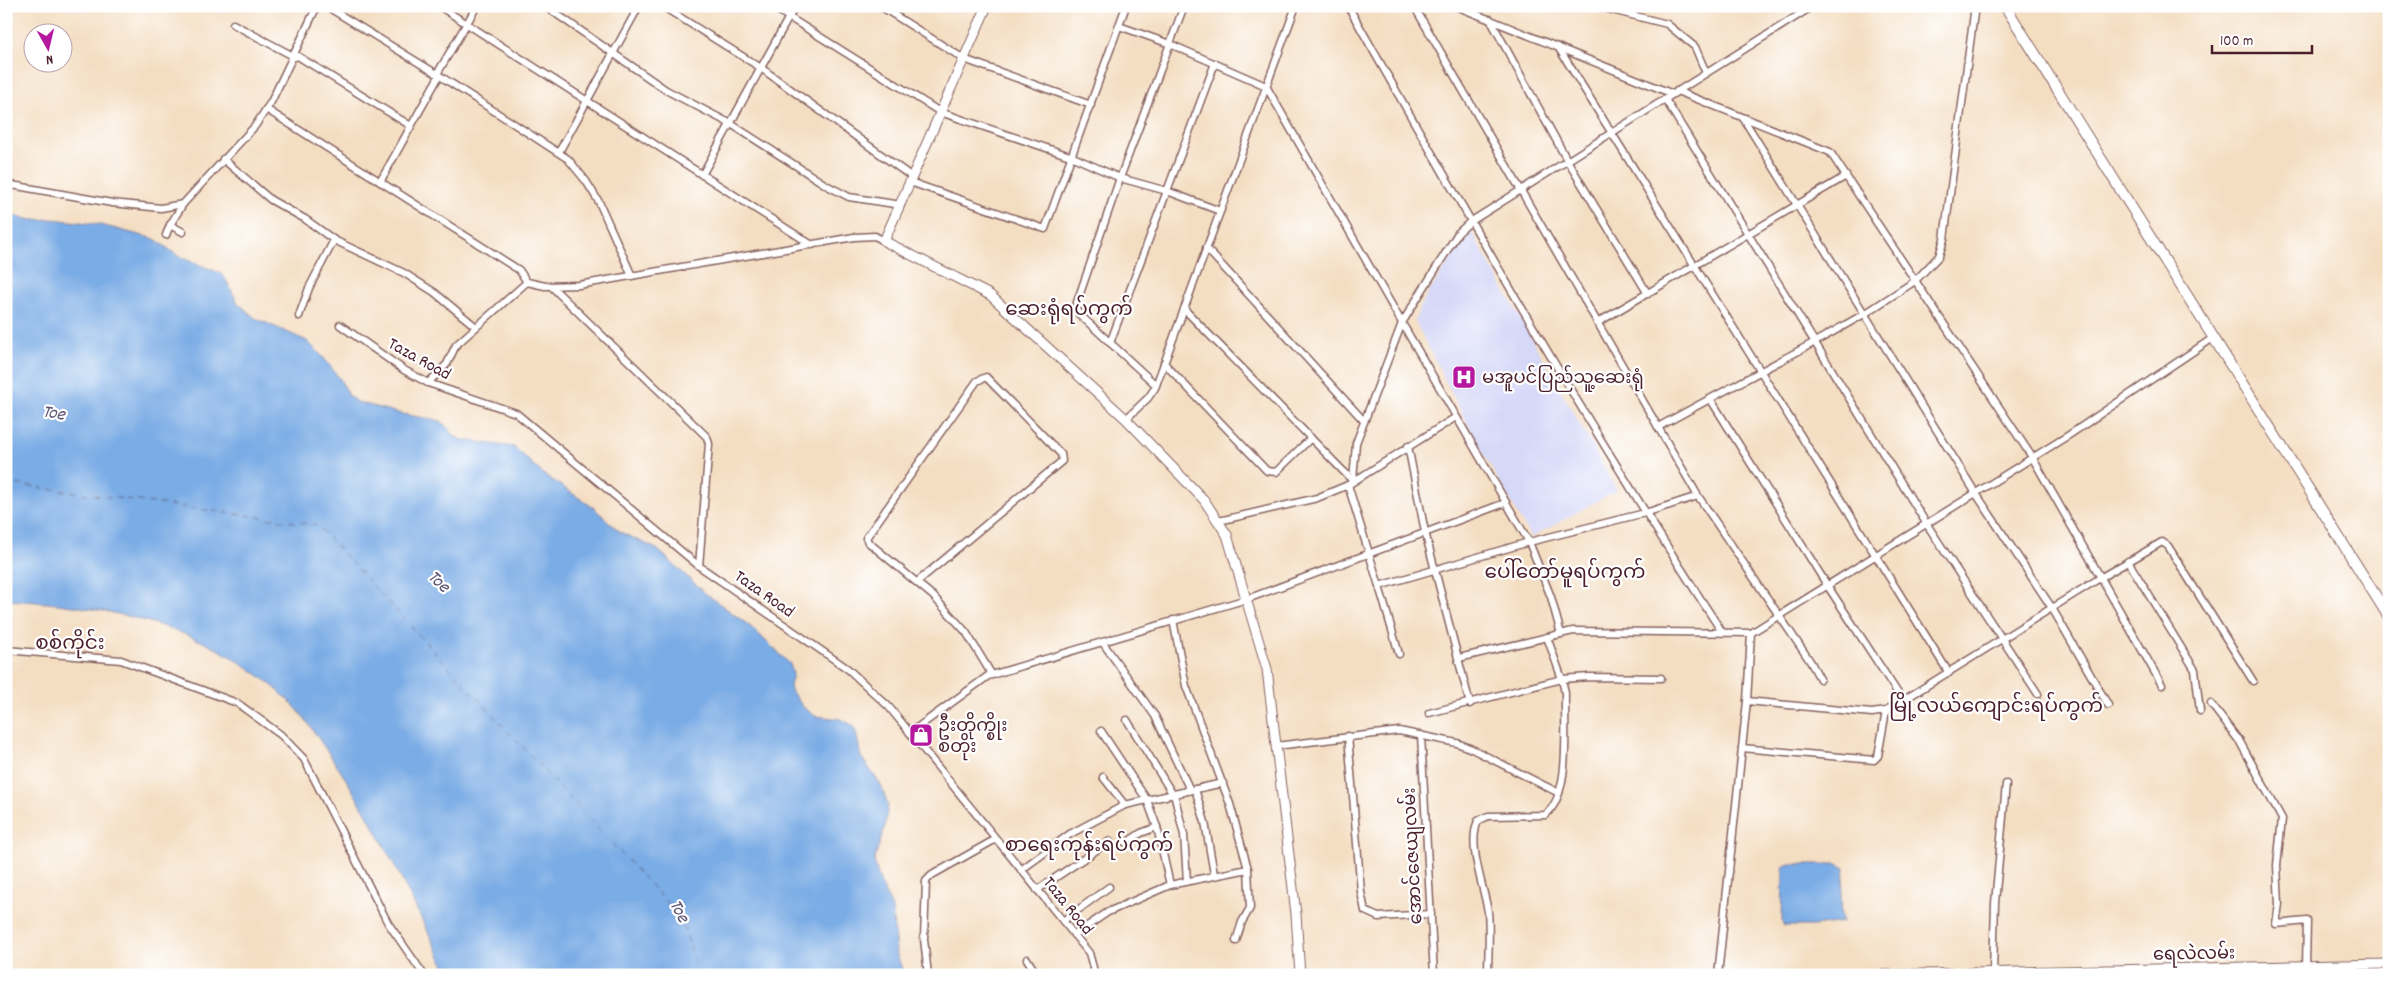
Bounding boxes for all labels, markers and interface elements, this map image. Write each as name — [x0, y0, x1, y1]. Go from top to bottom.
north arrow — [22, 22, 72, 72]
scale bar — [2212, 22, 2312, 54]
text: 100 m — [2220, 31, 2253, 53]
text: N — [45, 49, 54, 69]
district label: ဆေးရုံရပ်ကွက် — [1005, 294, 1133, 325]
street label: Taza Road — [383, 333, 455, 388]
hospital icon: မအူပင်ပြည်သူ့ဆေးရုံ — [1451, 364, 1477, 390]
place label: မအူပင်ပြည်သူ့ဆေးရုံ — [1482, 364, 1644, 392]
water label: Toe — [40, 399, 68, 430]
district label: ပေါ်တော်မူရပ်ကွက် — [1485, 557, 1645, 588]
water label: Toe — [420, 565, 456, 601]
street label: Taza Road — [728, 565, 799, 625]
district label: စစ်ကိုင်း — [35, 628, 105, 659]
district label: မြို့လယ်ကျောင်းရပ်ကွက် — [1889, 691, 2103, 722]
place label: ဦးတိုက္စိုး စတိုး — [938, 711, 1008, 761]
shop icon: ဦးတိုက္စိုး စတိုး — [908, 722, 934, 748]
street label: အောင်ဇေယျလမ်း — [1395, 787, 1431, 925]
district label: စာရေးကုန်းရပ်ကွက် — [1005, 830, 1173, 861]
street label: Taza Road — [1036, 872, 1098, 941]
water label: Toe — [661, 895, 696, 929]
street label: ရေလဲလမ်း — [2153, 939, 2235, 969]

